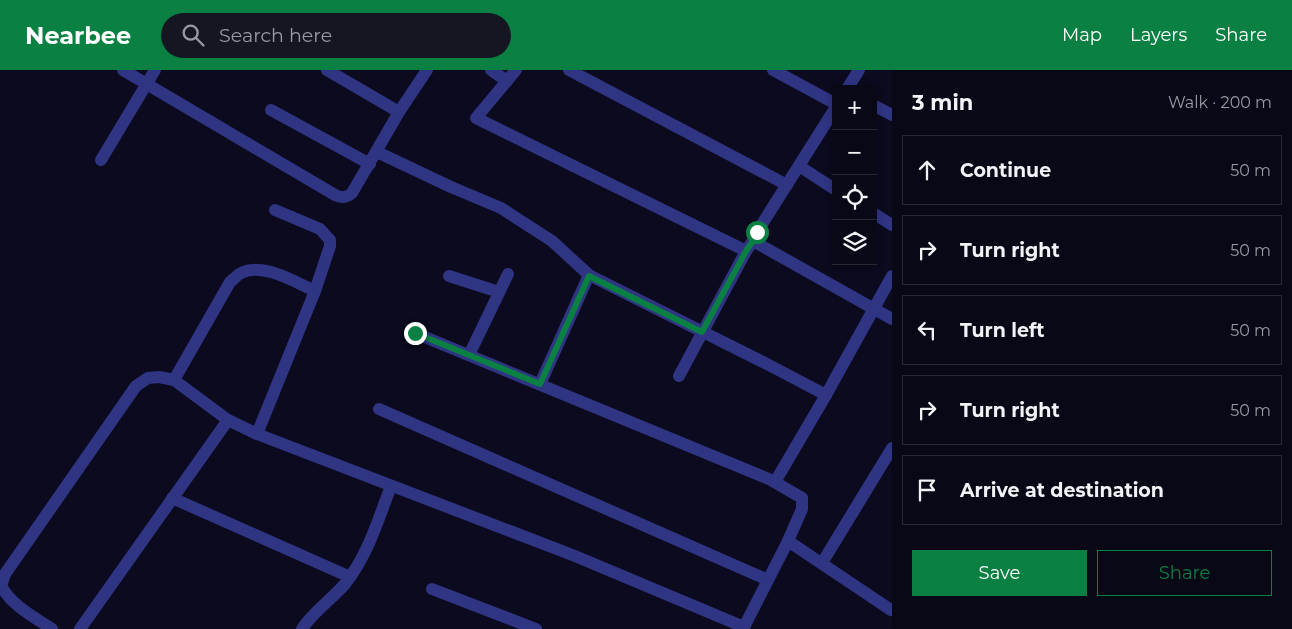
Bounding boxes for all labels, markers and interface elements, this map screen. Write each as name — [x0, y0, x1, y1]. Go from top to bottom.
search box — [161, 13, 511, 58]
text: Nearbee — [25, 21, 131, 50]
icon: search — [179, 21, 207, 49]
text: Search here — [219, 24, 332, 47]
text: Map — [1062, 24, 1102, 46]
text: Layers — [1130, 24, 1187, 46]
text: Share — [1215, 24, 1267, 46]
map controls — [832, 85, 877, 265]
button: + — [832, 85, 877, 130]
text: 3 min — [912, 90, 973, 115]
text: Walk · 200 m — [1168, 93, 1272, 112]
button: − — [832, 130, 877, 175]
icon: ahead — [913, 156, 941, 184]
text: Continue — [960, 159, 1051, 182]
text: 50 m — [1230, 161, 1271, 180]
button: locate — [832, 175, 877, 220]
button: layers — [832, 220, 877, 265]
route start — [746, 221, 769, 244]
icon: right — [913, 236, 941, 264]
text: Turn right — [960, 239, 1060, 262]
text: 50 m — [1230, 241, 1271, 260]
icon: left — [913, 316, 941, 344]
text: Turn left — [960, 319, 1045, 342]
text: 50 m — [1230, 321, 1271, 340]
route end — [404, 322, 427, 345]
icon: right — [913, 396, 941, 424]
text: Turn right — [960, 399, 1060, 422]
text: 50 m — [1230, 401, 1271, 420]
icon: arrive — [913, 476, 941, 504]
text: Arrive at destination — [960, 479, 1164, 502]
button: Save — [912, 550, 1087, 596]
button: Share — [1097, 550, 1272, 596]

